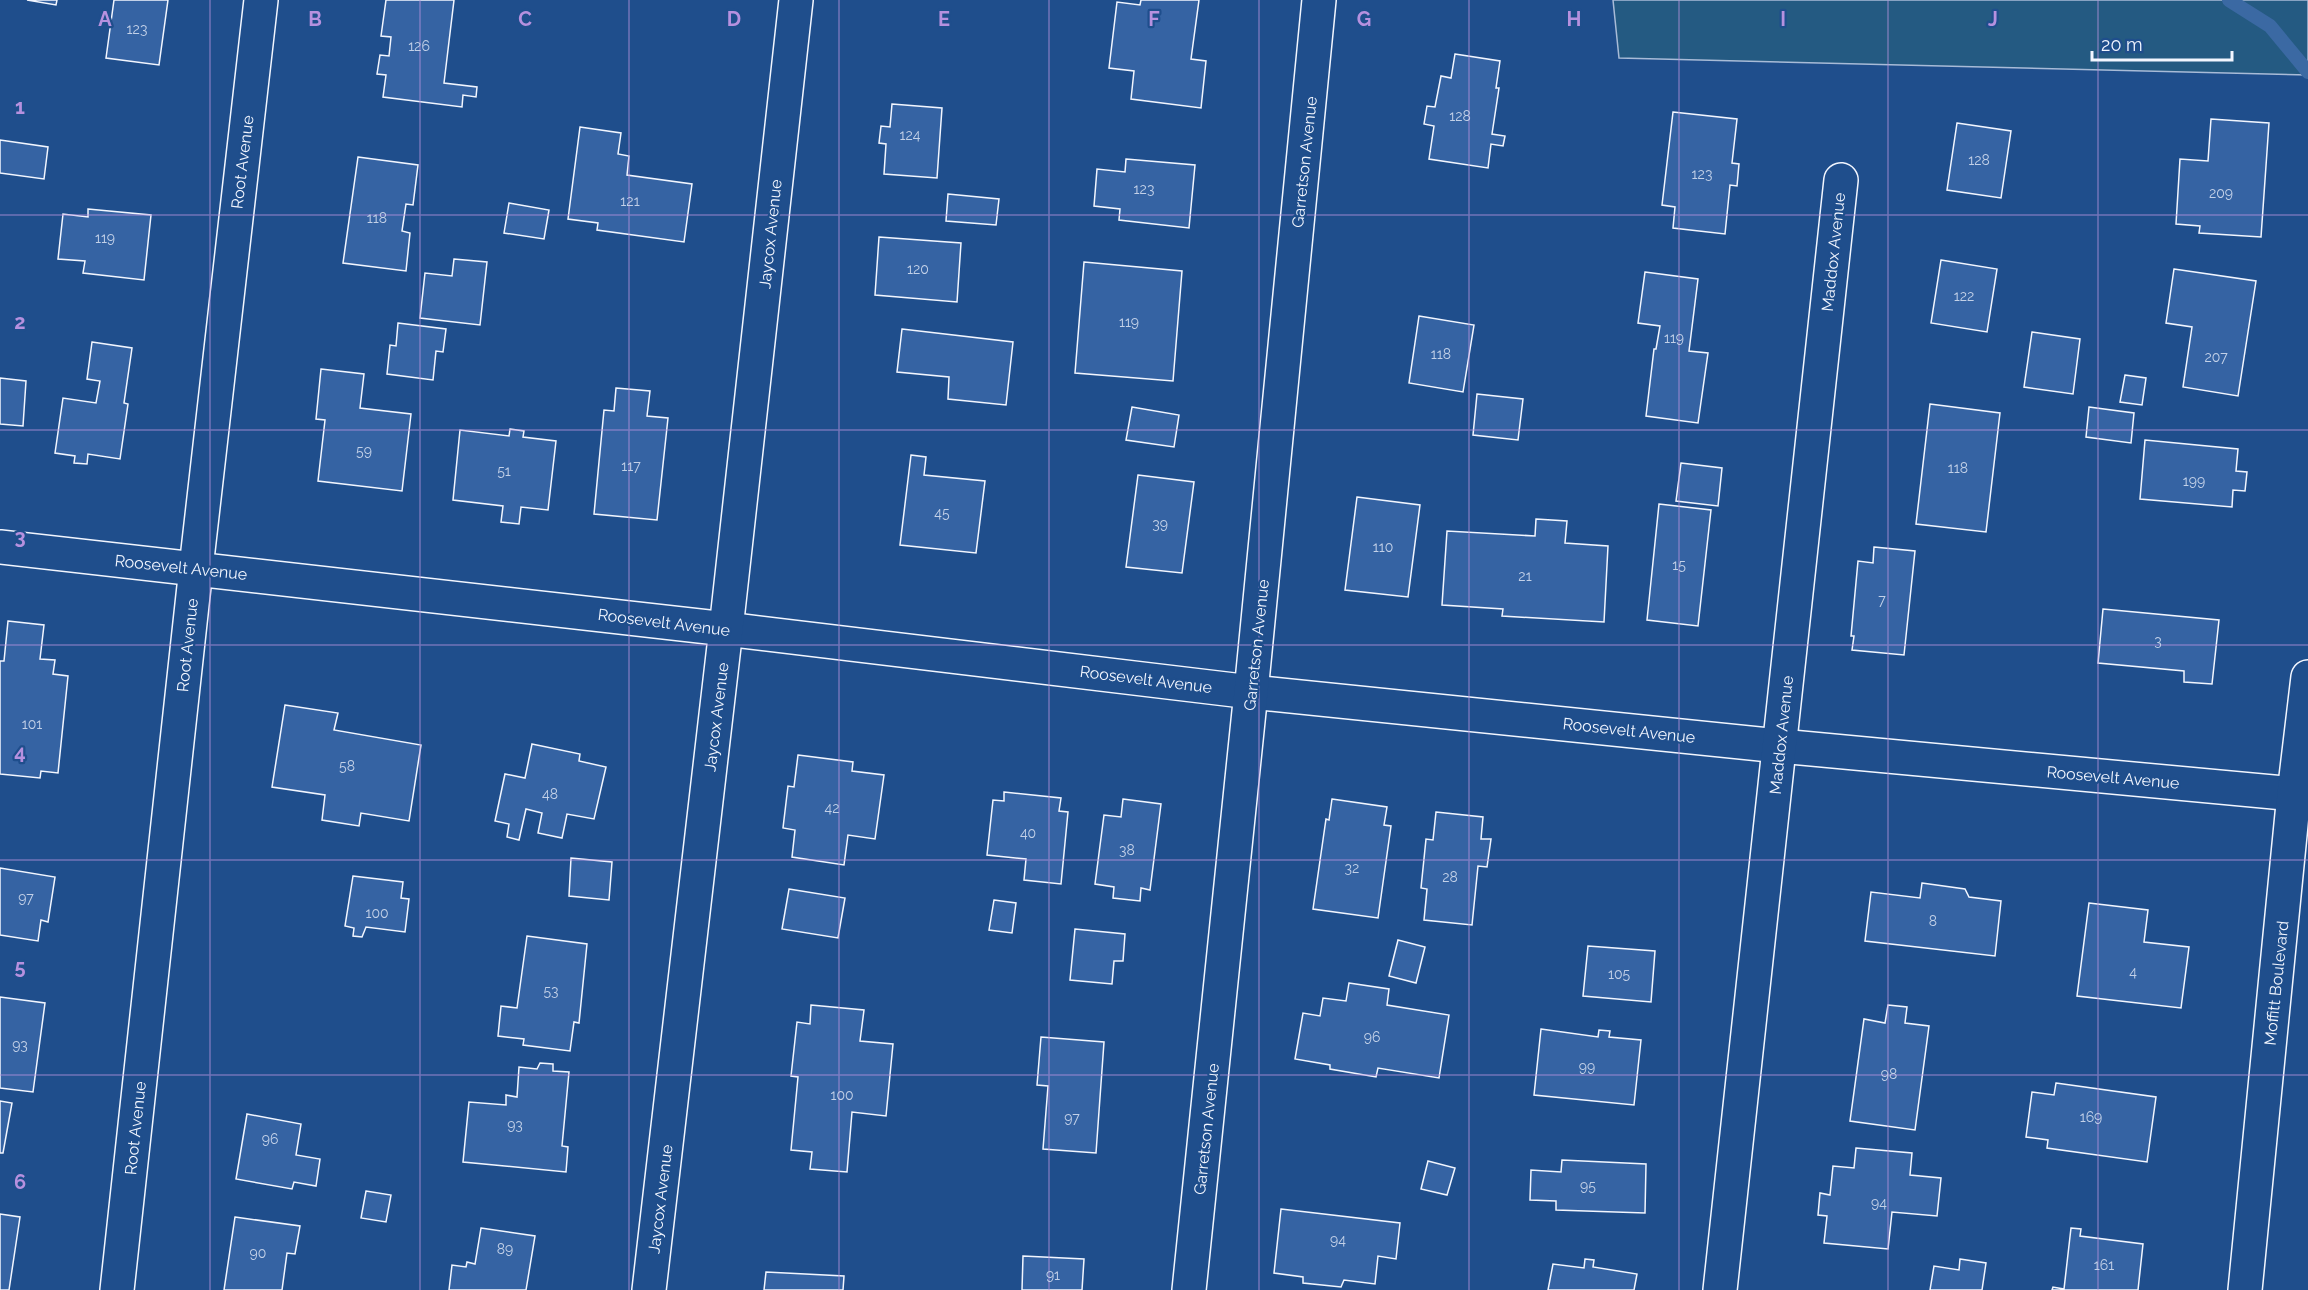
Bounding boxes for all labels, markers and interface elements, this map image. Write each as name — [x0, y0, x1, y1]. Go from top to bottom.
text: A — [98, 7, 112, 31]
text: B — [308, 7, 322, 31]
text: C — [518, 7, 532, 31]
text: D — [727, 7, 741, 31]
text: E — [938, 7, 950, 31]
text: F — [1148, 7, 1160, 31]
text: G — [1357, 7, 1371, 31]
text: H — [1567, 7, 1581, 31]
text: I — [1780, 7, 1786, 31]
text: J — [1988, 7, 1998, 31]
house number: 123 — [127, 21, 147, 37]
scale bar — [2092, 24, 2232, 62]
text: 20 m — [2101, 34, 2143, 55]
house number: 126 — [408, 38, 430, 54]
text: 1 — [15, 95, 25, 119]
street label: Garretson Avenue — [1288, 95, 1321, 229]
house number: 128 — [1449, 108, 1471, 124]
street label: Root Avenue — [227, 114, 258, 210]
house number: 124 — [900, 127, 921, 143]
house number: 128 — [1968, 152, 1990, 168]
house number: 123 — [1692, 166, 1712, 182]
street label: Jaycox Avenue — [755, 178, 786, 290]
house number: 123 — [1134, 181, 1154, 197]
house number: 209 — [2209, 185, 2233, 201]
street label: Maddox Avenue — [1818, 192, 1849, 312]
house number: 121 — [620, 193, 640, 209]
house number: 118 — [367, 210, 387, 226]
house number: 119 — [95, 230, 115, 246]
house number: 120 — [907, 261, 929, 277]
house number: 122 — [1954, 288, 1974, 304]
text: 2 — [14, 310, 26, 334]
house number: 119 — [1119, 314, 1139, 330]
house number: 119 — [1664, 330, 1684, 346]
house number: 118 — [1431, 346, 1451, 362]
house number: 207 — [2204, 349, 2228, 365]
house number: 59 — [356, 443, 372, 459]
house number: 117 — [621, 458, 641, 474]
house number: 118 — [1948, 460, 1968, 476]
house number: 51 — [497, 463, 511, 479]
house number: 199 — [2183, 473, 2205, 489]
house number: 45 — [934, 505, 950, 521]
house number: 39 — [1152, 516, 1168, 532]
text: 3 — [14, 525, 26, 549]
house number: 110 — [1373, 539, 1393, 555]
street label: Roosevelt Avenue — [114, 551, 248, 584]
house number: 15 — [1672, 557, 1686, 573]
house number: 21 — [1518, 568, 1532, 584]
street label: Garretson Avenue — [1240, 578, 1273, 712]
house number: 7 — [1878, 592, 1886, 608]
street label: Root Avenue — [173, 597, 202, 693]
street label: Roosevelt Avenue — [597, 605, 731, 640]
house number: 3 — [2154, 633, 2162, 649]
street label: Jaycox Avenue — [700, 661, 733, 773]
street label: Roosevelt Avenue — [1079, 662, 1213, 697]
street label: Maddox Avenue — [1766, 675, 1797, 795]
street label: Roosevelt Avenue — [1562, 714, 1696, 747]
house number: 101 — [22, 716, 42, 732]
text: 4 — [14, 740, 26, 764]
house number: 58 — [339, 758, 355, 774]
street label: Roosevelt Avenue — [2046, 762, 2180, 793]
house number: 48 — [542, 786, 558, 802]
house number: 42 — [825, 800, 839, 816]
house number: 40 — [1020, 825, 1036, 841]
house number: 38 — [1119, 842, 1135, 858]
house number: 32 — [1345, 860, 1359, 876]
house number: 28 — [1442, 869, 1458, 885]
house number: 97 — [18, 890, 34, 906]
house number: 100 — [365, 905, 389, 921]
house number: 8 — [1929, 913, 1937, 929]
street label: Moffitt Boulevard — [2260, 920, 2293, 1046]
text: 5 — [14, 955, 26, 979]
house number: 4 — [2129, 964, 2137, 980]
house number: 105 — [1608, 966, 1630, 982]
house number: 53 — [543, 983, 559, 999]
house number: 96 — [1364, 1029, 1380, 1045]
house number: 93 — [12, 1037, 28, 1053]
house number: 99 — [1579, 1059, 1595, 1075]
street label: Garretson Avenue — [1190, 1062, 1223, 1196]
house number: 98 — [1881, 1066, 1897, 1082]
street label: Root Avenue — [121, 1080, 150, 1176]
house number: 100 — [830, 1087, 854, 1103]
house number: 169 — [2080, 1109, 2102, 1125]
house number: 97 — [1064, 1110, 1080, 1126]
house number: 93 — [507, 1117, 523, 1133]
house number: 96 — [262, 1131, 278, 1147]
street label: Jaycox Avenue — [644, 1143, 677, 1255]
text: 6 — [14, 1170, 26, 1194]
house number: 95 — [1580, 1178, 1596, 1194]
house number: 94 — [1871, 1195, 1887, 1211]
house number: 94 — [1330, 1232, 1346, 1248]
house number: 89 — [497, 1241, 513, 1257]
house number: 90 — [250, 1245, 266, 1261]
house number: 161 — [2094, 1257, 2114, 1273]
house number: 91 — [1046, 1267, 1060, 1283]

